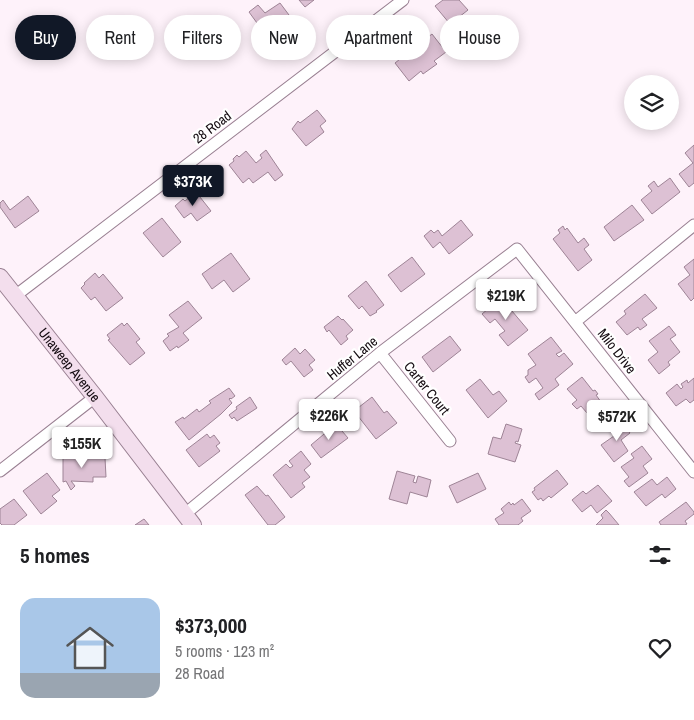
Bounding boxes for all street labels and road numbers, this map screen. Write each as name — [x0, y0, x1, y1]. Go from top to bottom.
street label: 28 Road — [189, 107, 235, 147]
street label: Unaweep Avenue — [35, 324, 105, 406]
street label: Milo Drive — [594, 325, 640, 377]
street label: Huffer Lane — [323, 332, 381, 384]
street label: Carter Court — [400, 358, 454, 418]

